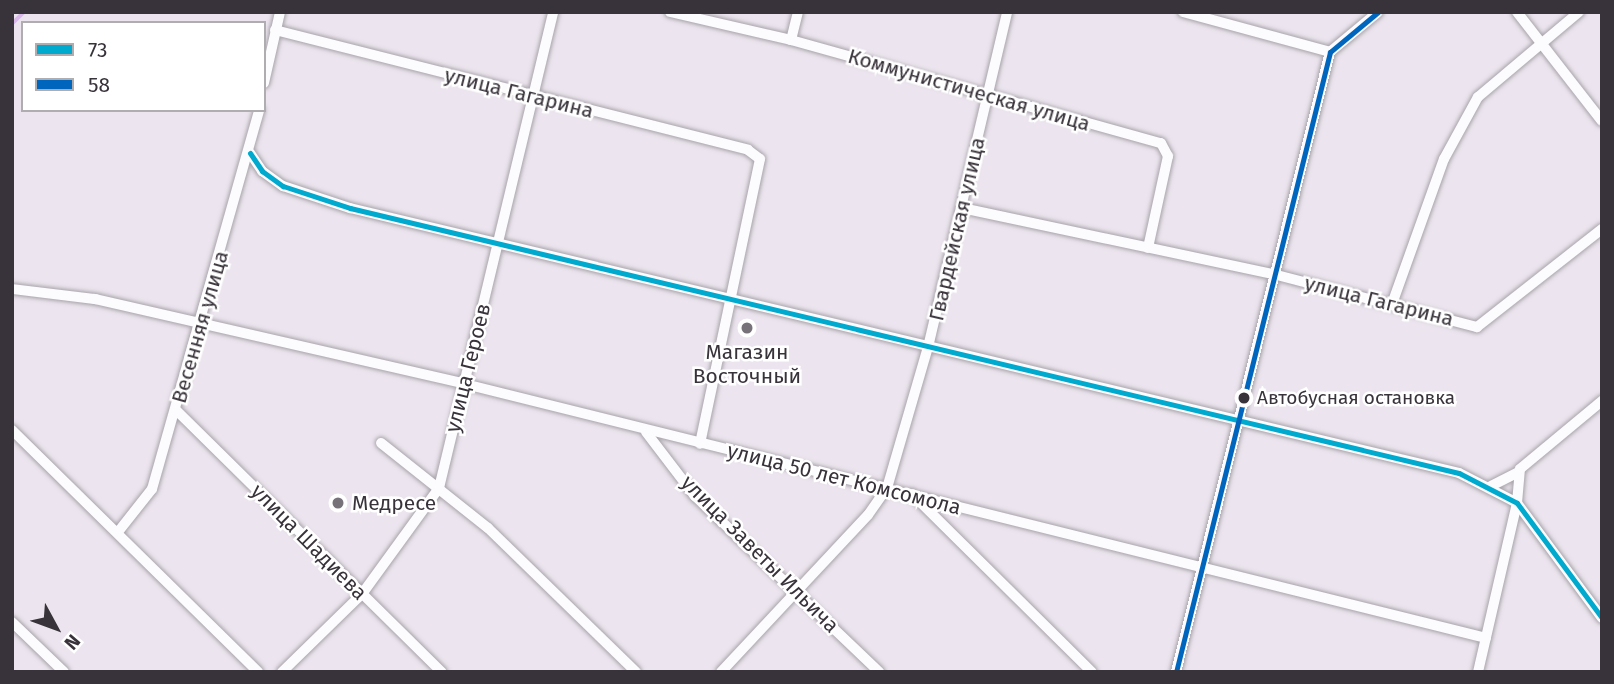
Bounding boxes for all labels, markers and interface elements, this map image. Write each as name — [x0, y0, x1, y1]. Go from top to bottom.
legend — [21, 21, 266, 112]
text: 73 — [88, 37, 108, 63]
street label: Коммунистическая улица — [845, 43, 1093, 137]
street label: улица Гагарина — [442, 62, 596, 124]
text: 58 — [88, 72, 110, 98]
street label: Гвардейская улица — [924, 135, 990, 323]
street label: Весенняя улица — [166, 248, 234, 406]
street label: улица Гагарина — [1302, 270, 1456, 332]
street label: улица Героев — [440, 301, 496, 435]
marker: Магазин Восточный — [739, 320, 755, 336]
place label: Магазин Восточный — [693, 339, 801, 389]
place label: Автобусная остановка — [1257, 387, 1455, 409]
marker: Автобусная остановка — [1237, 391, 1251, 405]
street label: улица 50 лет Комсомола — [725, 438, 963, 520]
street label: улица Заветы Ильича — [676, 470, 844, 638]
street label: улица Шадиева — [246, 479, 372, 605]
place label: Медресе — [352, 490, 436, 516]
marker: Медресе — [330, 495, 346, 511]
north arrow — [21, 593, 91, 663]
text: N — [59, 630, 85, 654]

